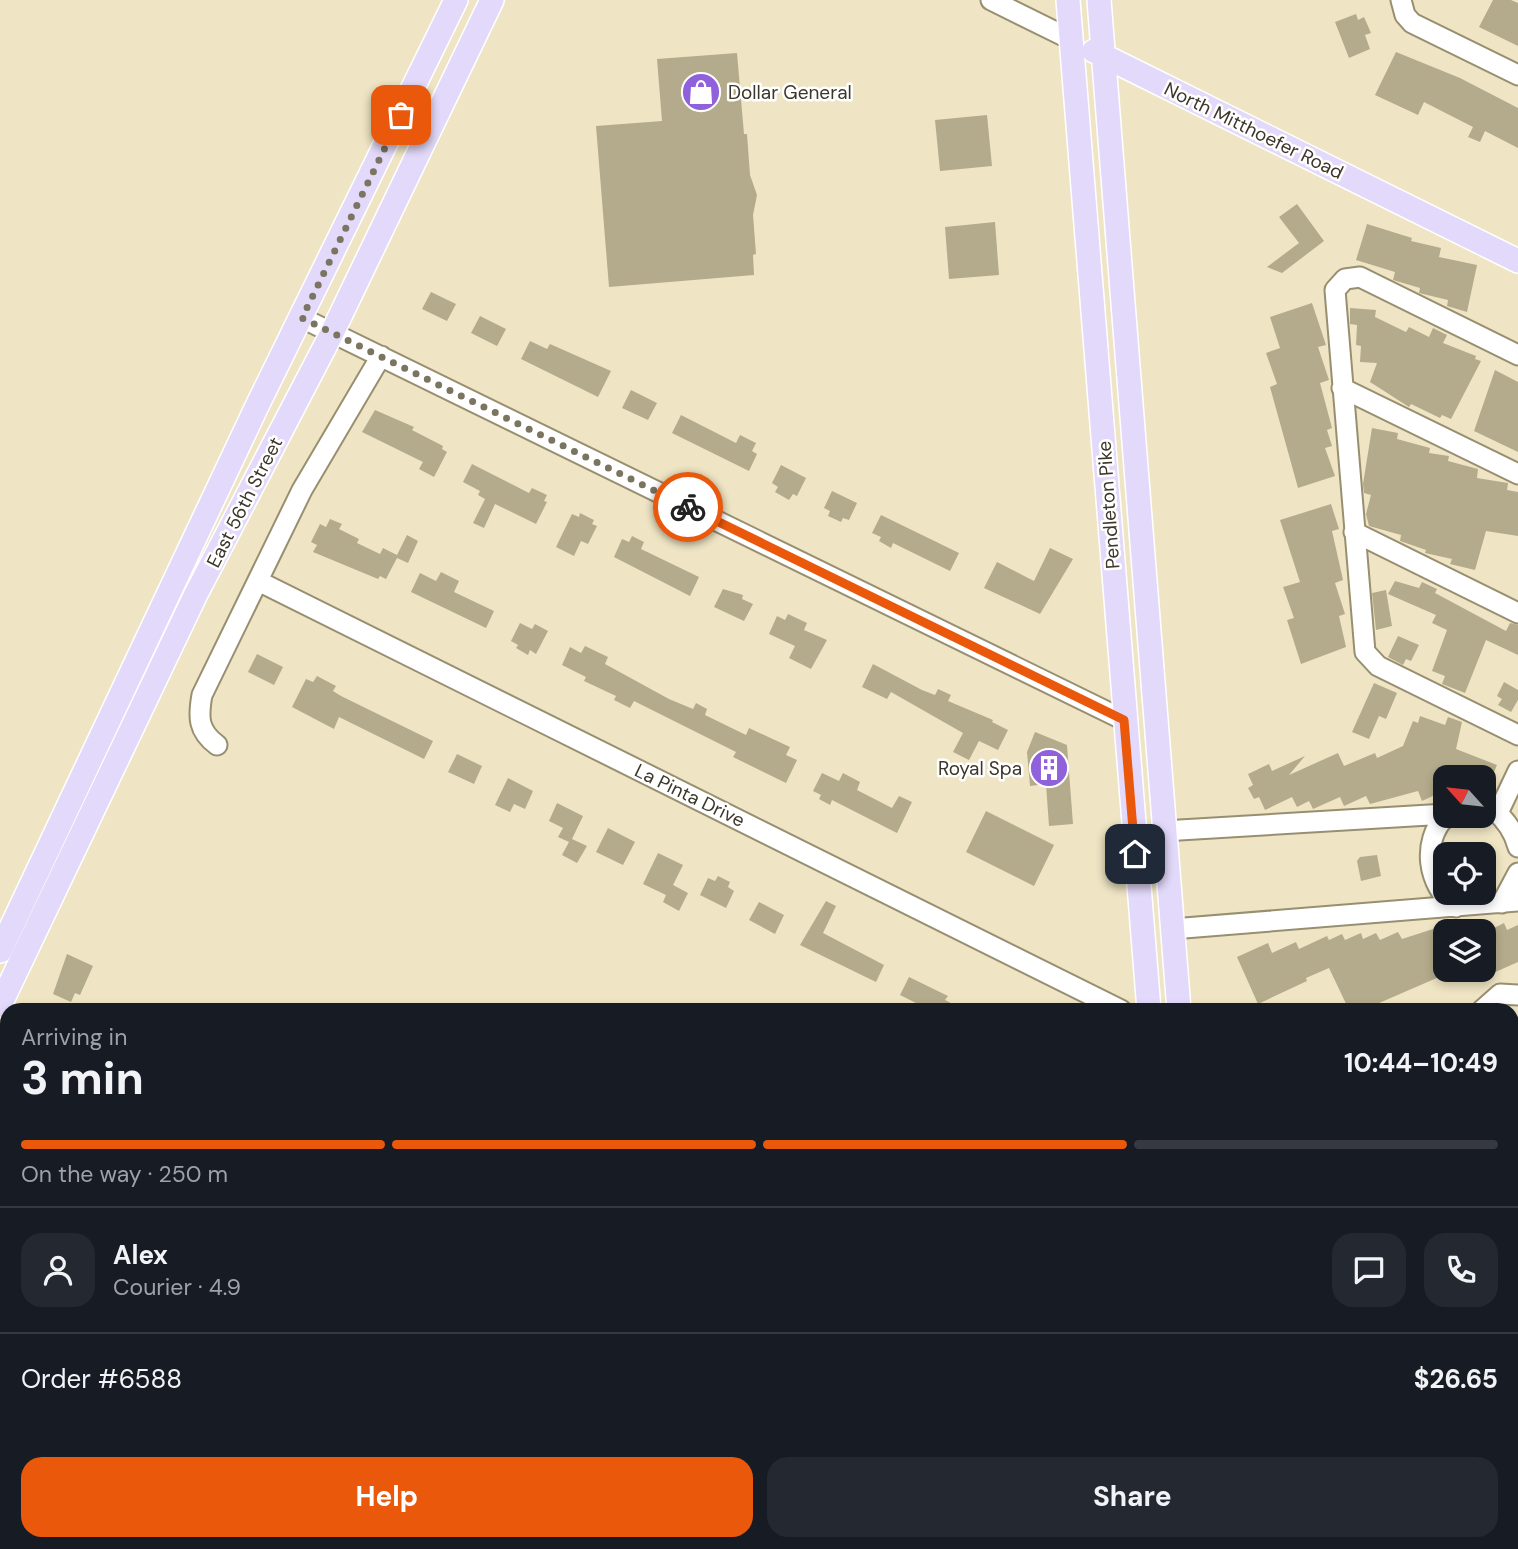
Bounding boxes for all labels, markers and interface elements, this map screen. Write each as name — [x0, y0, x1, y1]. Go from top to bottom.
shop icon: Dollar General — [680, 71, 722, 113]
street label: North Mitthoefer Road — [1160, 76, 1348, 185]
place label: Dollar General — [728, 80, 852, 105]
pin — [371, 85, 431, 145]
icon: bag — [382, 96, 420, 134]
street label: East 56th Street — [201, 433, 288, 572]
street label: Pendleton Pike — [1092, 440, 1125, 570]
courier — [653, 472, 723, 542]
icon: bike — [669, 488, 707, 526]
building icon: Royal Spa — [1028, 747, 1070, 789]
place label: Royal Spa — [938, 756, 1022, 781]
street label: La Pinta Drive — [630, 758, 749, 833]
north arrow — [1433, 765, 1496, 828]
map controls — [1433, 765, 1496, 982]
pin — [1105, 824, 1165, 884]
icon: home — [1116, 835, 1154, 873]
button: locate — [1433, 842, 1496, 905]
button: layers — [1433, 919, 1496, 982]
text: Arriving in — [21, 1022, 127, 1052]
text: 10:44–10:49 — [1344, 1046, 1498, 1080]
text: 3 min — [21, 1048, 144, 1108]
text: On the way · 250 m — [21, 1159, 228, 1189]
button: person — [21, 1233, 95, 1307]
button: chat — [1332, 1233, 1406, 1307]
button: phone — [1424, 1233, 1498, 1307]
text: Alex — [113, 1238, 168, 1272]
text: Courier · 4.9 — [113, 1272, 241, 1302]
text: Order #6588 — [21, 1362, 182, 1396]
text: $26.65 — [1414, 1362, 1498, 1396]
button: Help — [21, 1457, 753, 1537]
button: Share — [767, 1457, 1498, 1537]

